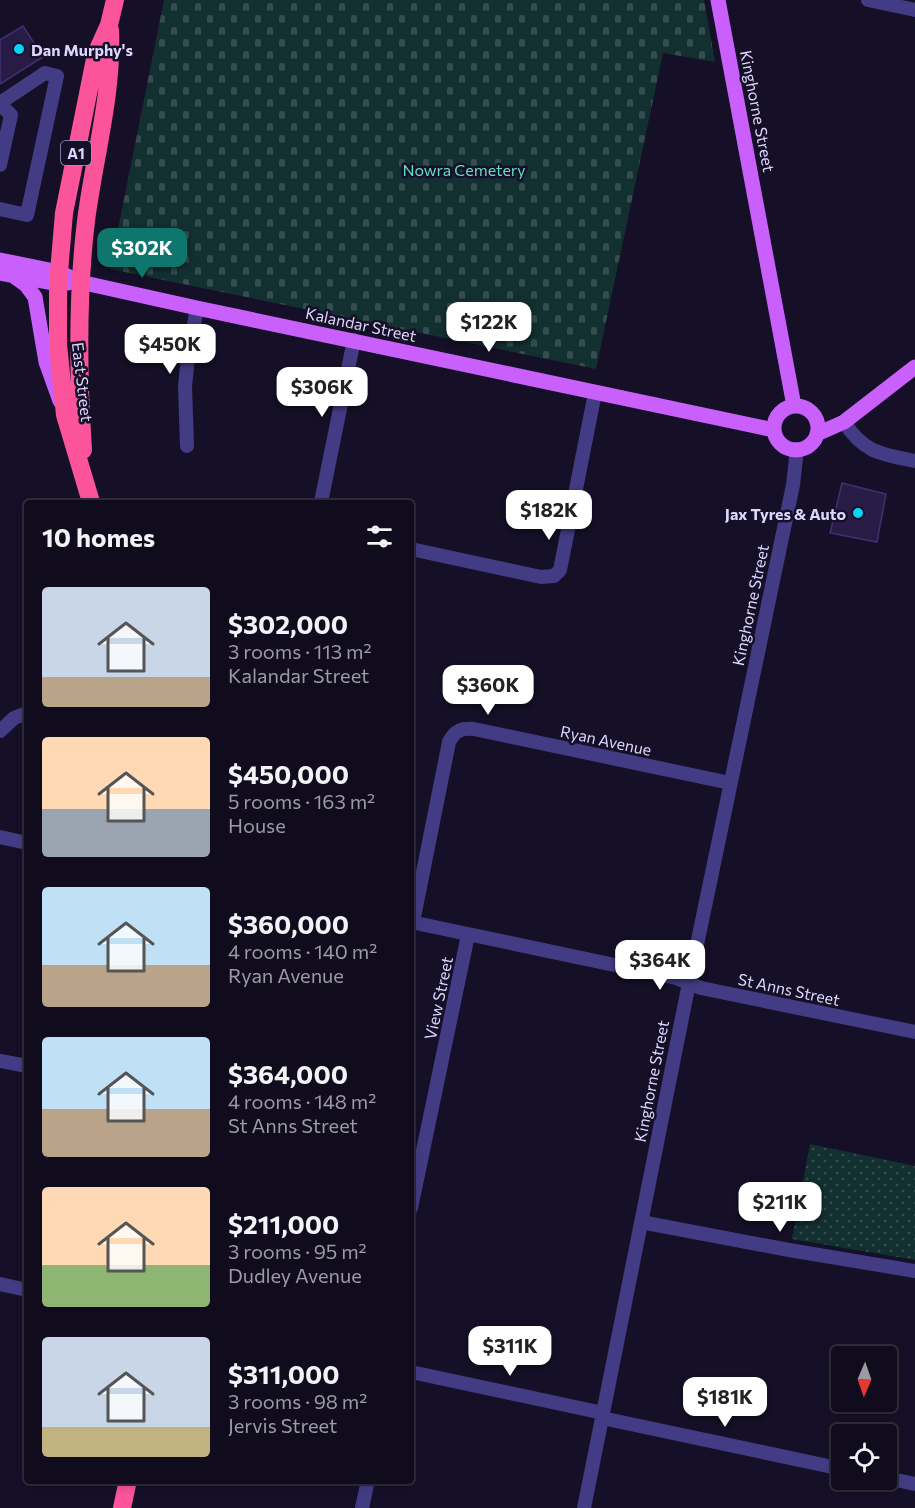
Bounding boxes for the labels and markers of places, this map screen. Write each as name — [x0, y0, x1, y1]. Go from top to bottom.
place label: Dan Murphy's — [31, 40, 133, 59]
marker: Dan Murphy's — [12, 42, 26, 56]
pin: $302K — [100, 228, 184, 279]
pin: $122K — [447, 302, 531, 353]
pin: $450K — [128, 324, 212, 375]
pin: $306K — [280, 367, 364, 418]
pin: $182K — [507, 490, 591, 541]
place label: Jax Tyres & Auto — [725, 504, 846, 523]
marker: Jax Tyres & Auto — [851, 506, 865, 520]
pin: $360K — [446, 665, 530, 716]
pin: $364K — [618, 940, 702, 991]
pin: $211K — [738, 1182, 822, 1233]
pin: $311K — [468, 1326, 552, 1377]
pin: $181K — [683, 1377, 767, 1428]

